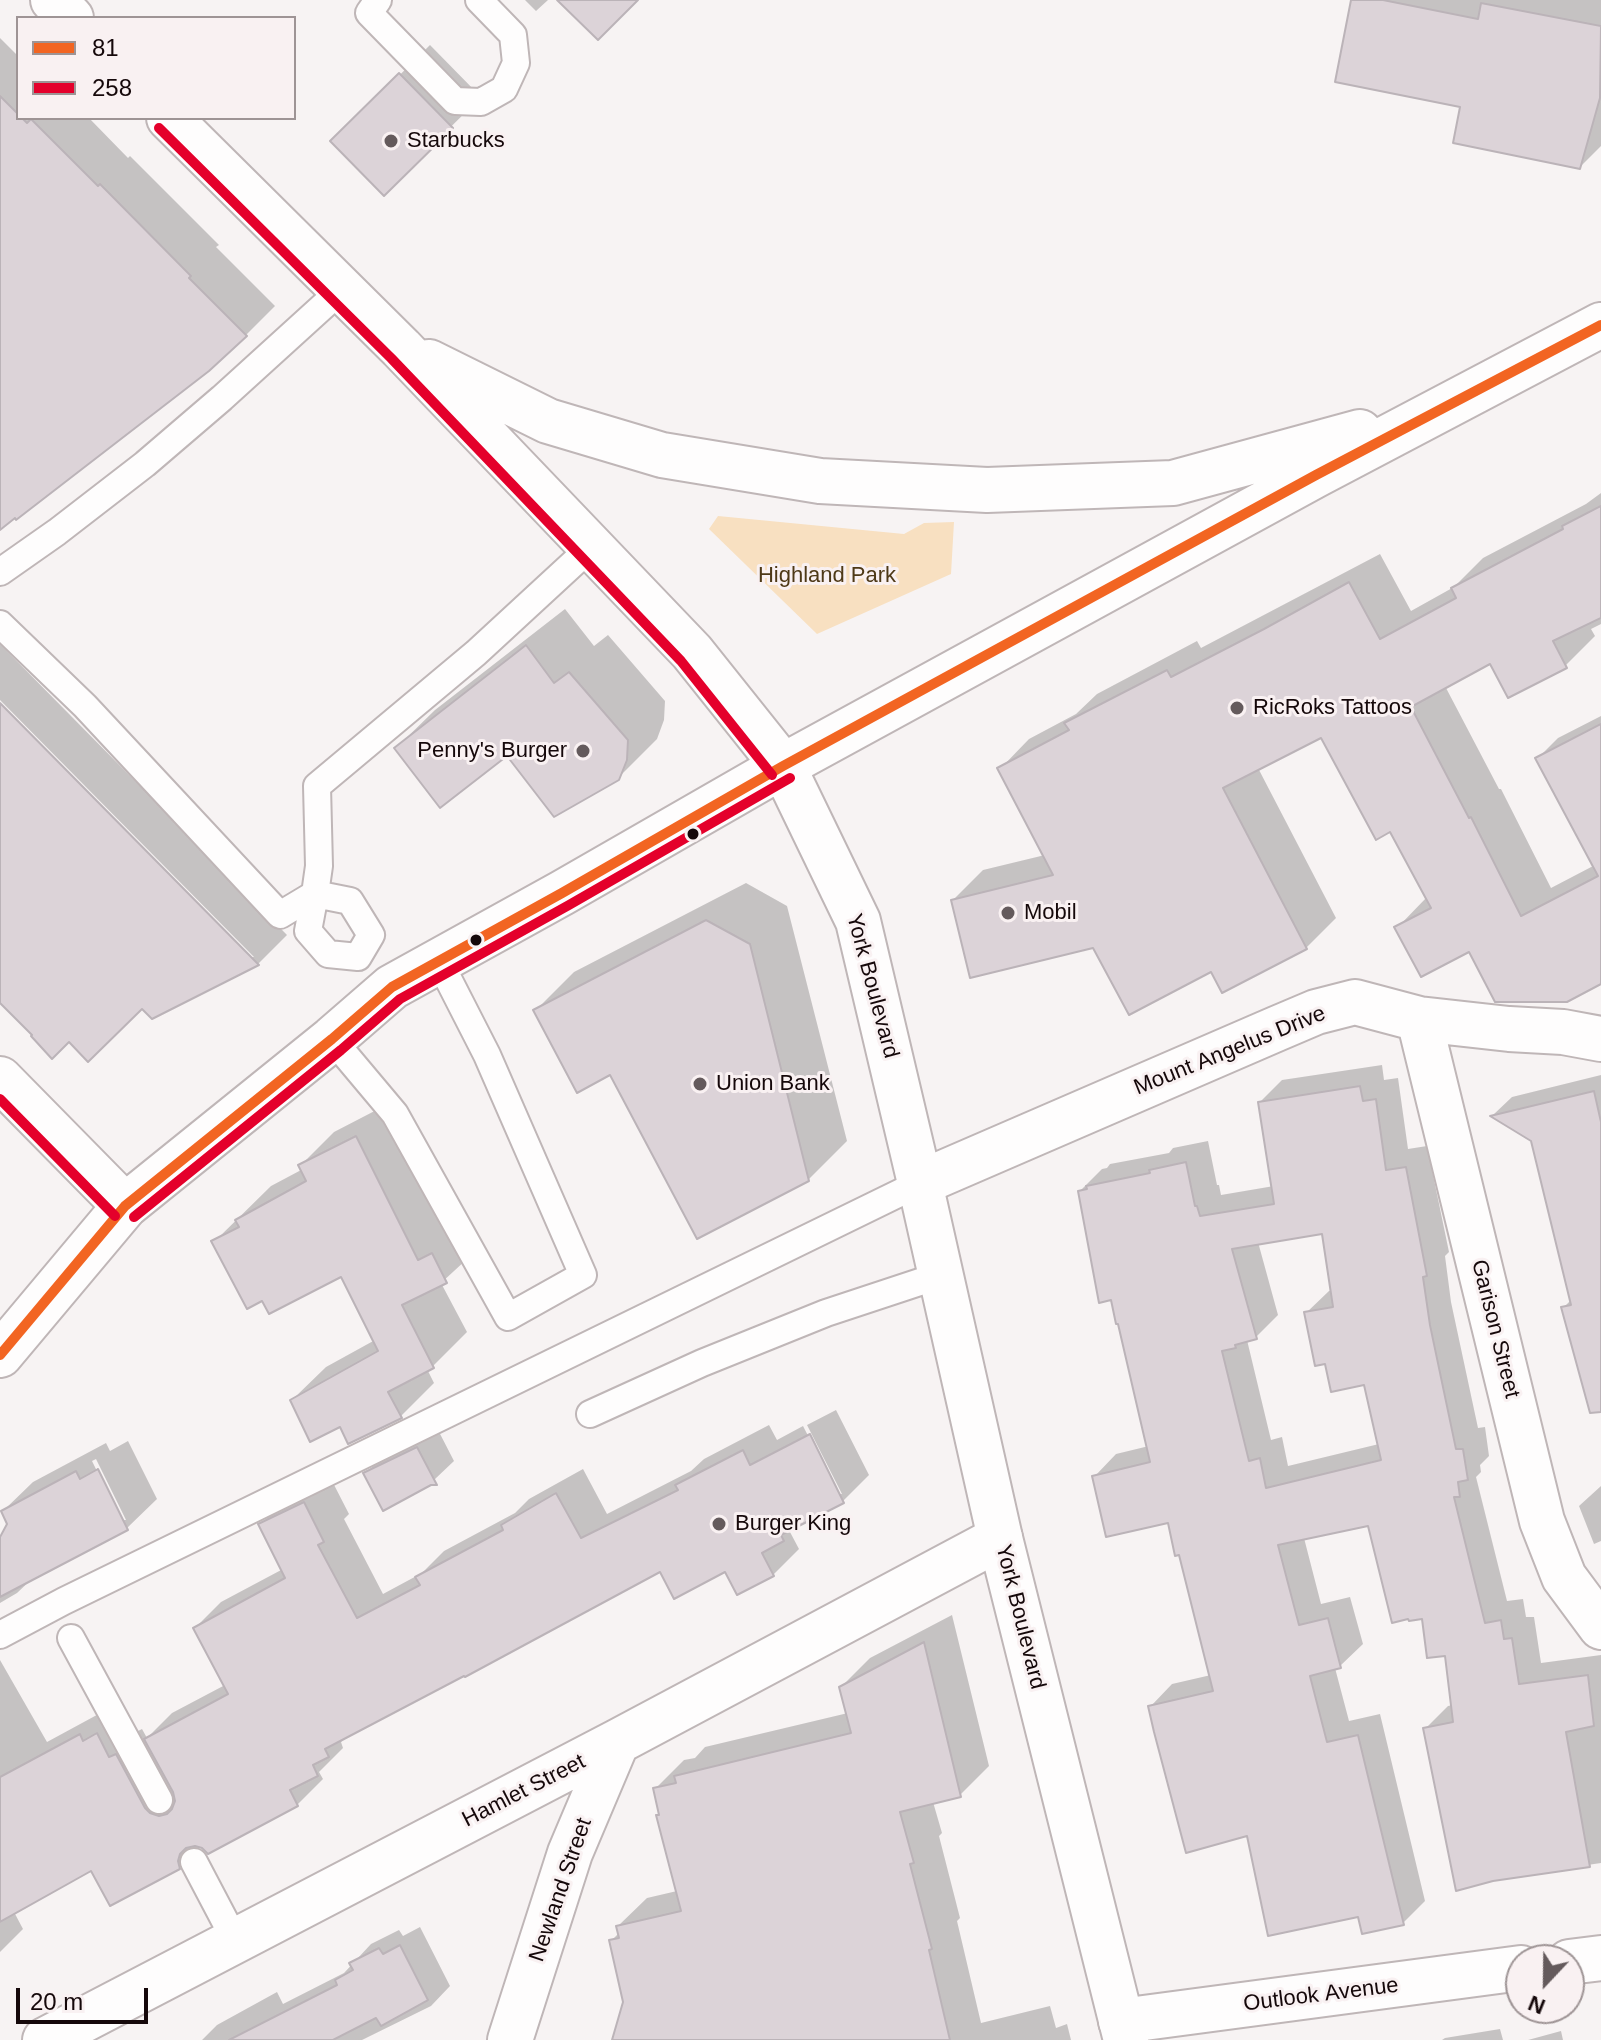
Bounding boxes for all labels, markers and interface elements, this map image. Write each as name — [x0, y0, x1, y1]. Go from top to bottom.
legend — [16, 16, 296, 120]
text: 81 — [92, 34, 119, 61]
text: 258 — [92, 74, 132, 101]
place label: Starbucks — [407, 128, 505, 154]
marker: Starbucks — [382, 132, 400, 150]
park label: Highland Park — [758, 563, 896, 589]
place label: RicRoks Tattoos — [1253, 695, 1412, 721]
marker: RicRoks Tattoos — [1228, 699, 1246, 717]
place label: Penny's Burger — [417, 738, 567, 764]
marker: Penny's Burger — [574, 742, 592, 760]
unlabelled marker — [685, 826, 701, 842]
place label: Mobil — [1024, 900, 1077, 926]
marker: Mobil — [999, 904, 1017, 922]
street label: York Boulevard — [840, 911, 904, 1061]
unlabelled marker — [468, 932, 484, 948]
street label: Mount Angelus Drive — [1130, 1001, 1330, 1101]
place label: Union Bank — [716, 1071, 830, 1097]
marker: Union Bank — [691, 1075, 709, 1093]
street label: Garison Street — [1465, 1257, 1525, 1401]
place label: Burger King — [735, 1511, 851, 1537]
marker: Burger King — [710, 1515, 728, 1533]
street label: York Boulevard — [989, 1542, 1051, 1692]
street label: Hamlet Street — [458, 1749, 590, 1833]
street label: Newland Street — [524, 1815, 598, 1965]
north arrow — [1505, 1944, 1585, 2024]
scale bar — [20, 1972, 152, 2022]
street label: Outlook Avenue — [1242, 1972, 1400, 2018]
text: 20 m — [30, 1988, 83, 2015]
text: N — [1525, 1990, 1549, 2019]

